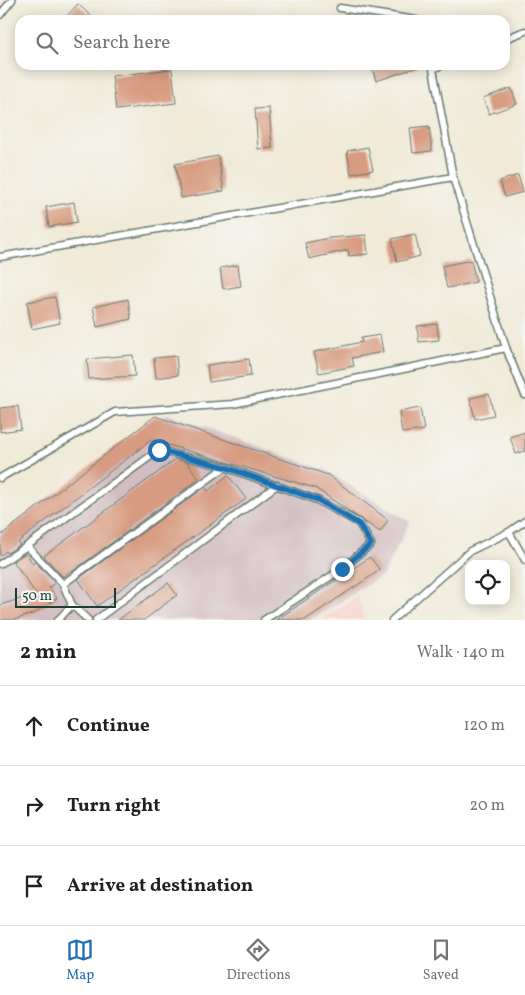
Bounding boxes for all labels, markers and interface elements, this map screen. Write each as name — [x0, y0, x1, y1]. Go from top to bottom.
search box — [15, 15, 510, 70]
icon: search — [33, 29, 61, 57]
text: Search here — [73, 30, 170, 56]
route start — [148, 439, 171, 462]
route end — [331, 558, 354, 581]
map controls — [465, 560, 510, 605]
button: locate — [465, 560, 510, 605]
scale bar — [15, 585, 116, 608]
text: 50 m — [22, 587, 52, 606]
text: 2 min — [20, 638, 77, 667]
text: Walk · 140 m — [417, 642, 505, 664]
icon: ahead — [20, 712, 48, 740]
text: Continue — [67, 713, 150, 739]
text: 120 m — [463, 715, 505, 737]
icon: right — [20, 792, 48, 820]
text: Turn right — [67, 793, 160, 819]
text: 20 m — [470, 795, 505, 817]
icon: arrive — [20, 872, 48, 900]
text: Arrive at destination — [67, 873, 253, 899]
tab: Map — [66, 936, 94, 985]
tab: Directions — [226, 936, 291, 985]
tab: Saved — [423, 936, 459, 985]

